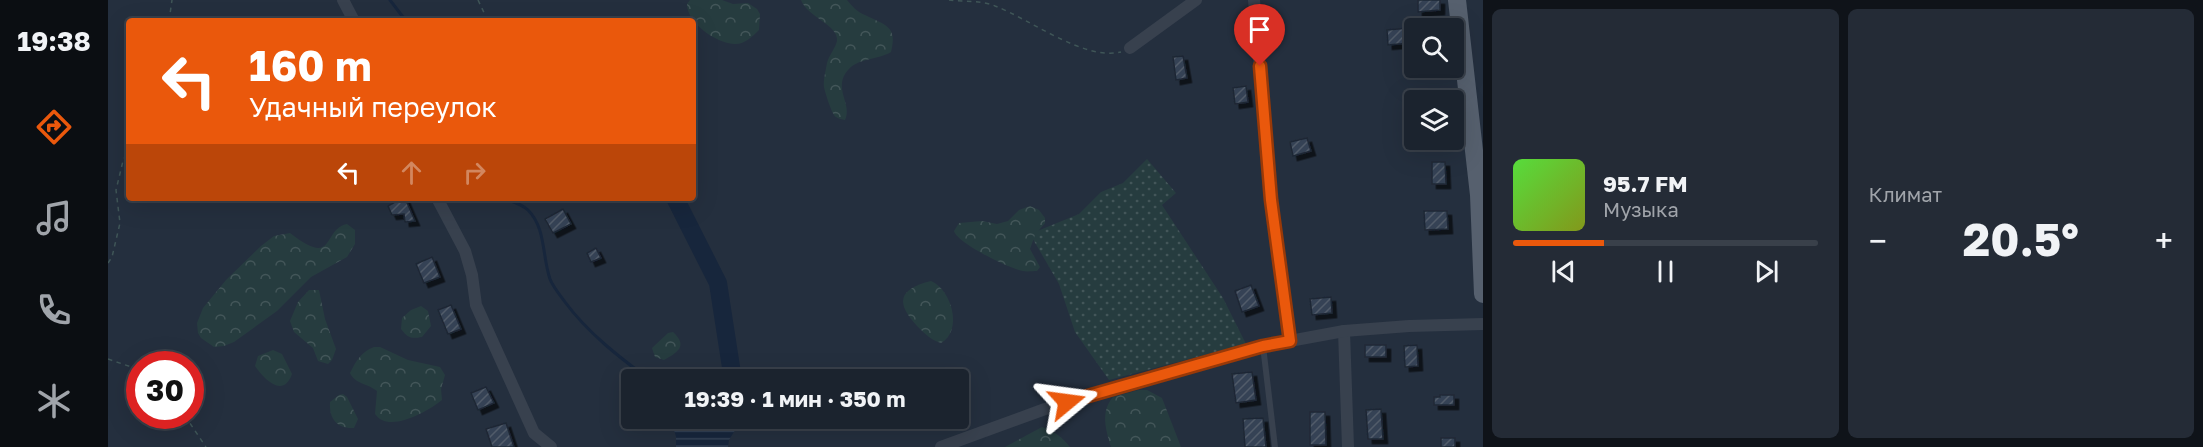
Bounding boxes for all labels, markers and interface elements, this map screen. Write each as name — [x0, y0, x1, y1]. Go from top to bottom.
pin — [1234, 4, 1285, 66]
icon: arrive — [1243, 13, 1276, 46]
map controls — [1404, 18, 1464, 150]
button: search — [1404, 18, 1464, 78]
text: 19:38 — [17, 25, 91, 57]
text: 160 m — [249, 40, 372, 90]
icon: left — [150, 42, 228, 120]
button: layers — [1404, 90, 1464, 150]
text: Удачный переулок — [249, 91, 497, 123]
icon: directions — [33, 106, 75, 148]
icon: left — [332, 156, 365, 189]
icon: ahead — [395, 156, 428, 189]
icon: right — [458, 156, 491, 189]
text: 95.7 FM — [1603, 170, 1688, 197]
text: Климат — [1869, 182, 1942, 206]
icon: music — [33, 197, 75, 239]
text: Музыка — [1603, 197, 1679, 221]
text: 20.5° — [1963, 212, 2079, 266]
text: − — [1869, 221, 1887, 260]
text: + — [2155, 221, 2173, 260]
icon: previous — [1547, 255, 1580, 288]
icon: pause — [1649, 255, 1682, 288]
icon: next — [1750, 255, 1783, 288]
icon: phone — [33, 289, 75, 331]
speed limit sign: 30 — [126, 351, 204, 429]
position arrow — [1035, 370, 1099, 434]
icon: climate — [33, 380, 75, 422]
text: 19:39 · 1 мин · 350 m — [684, 385, 906, 412]

